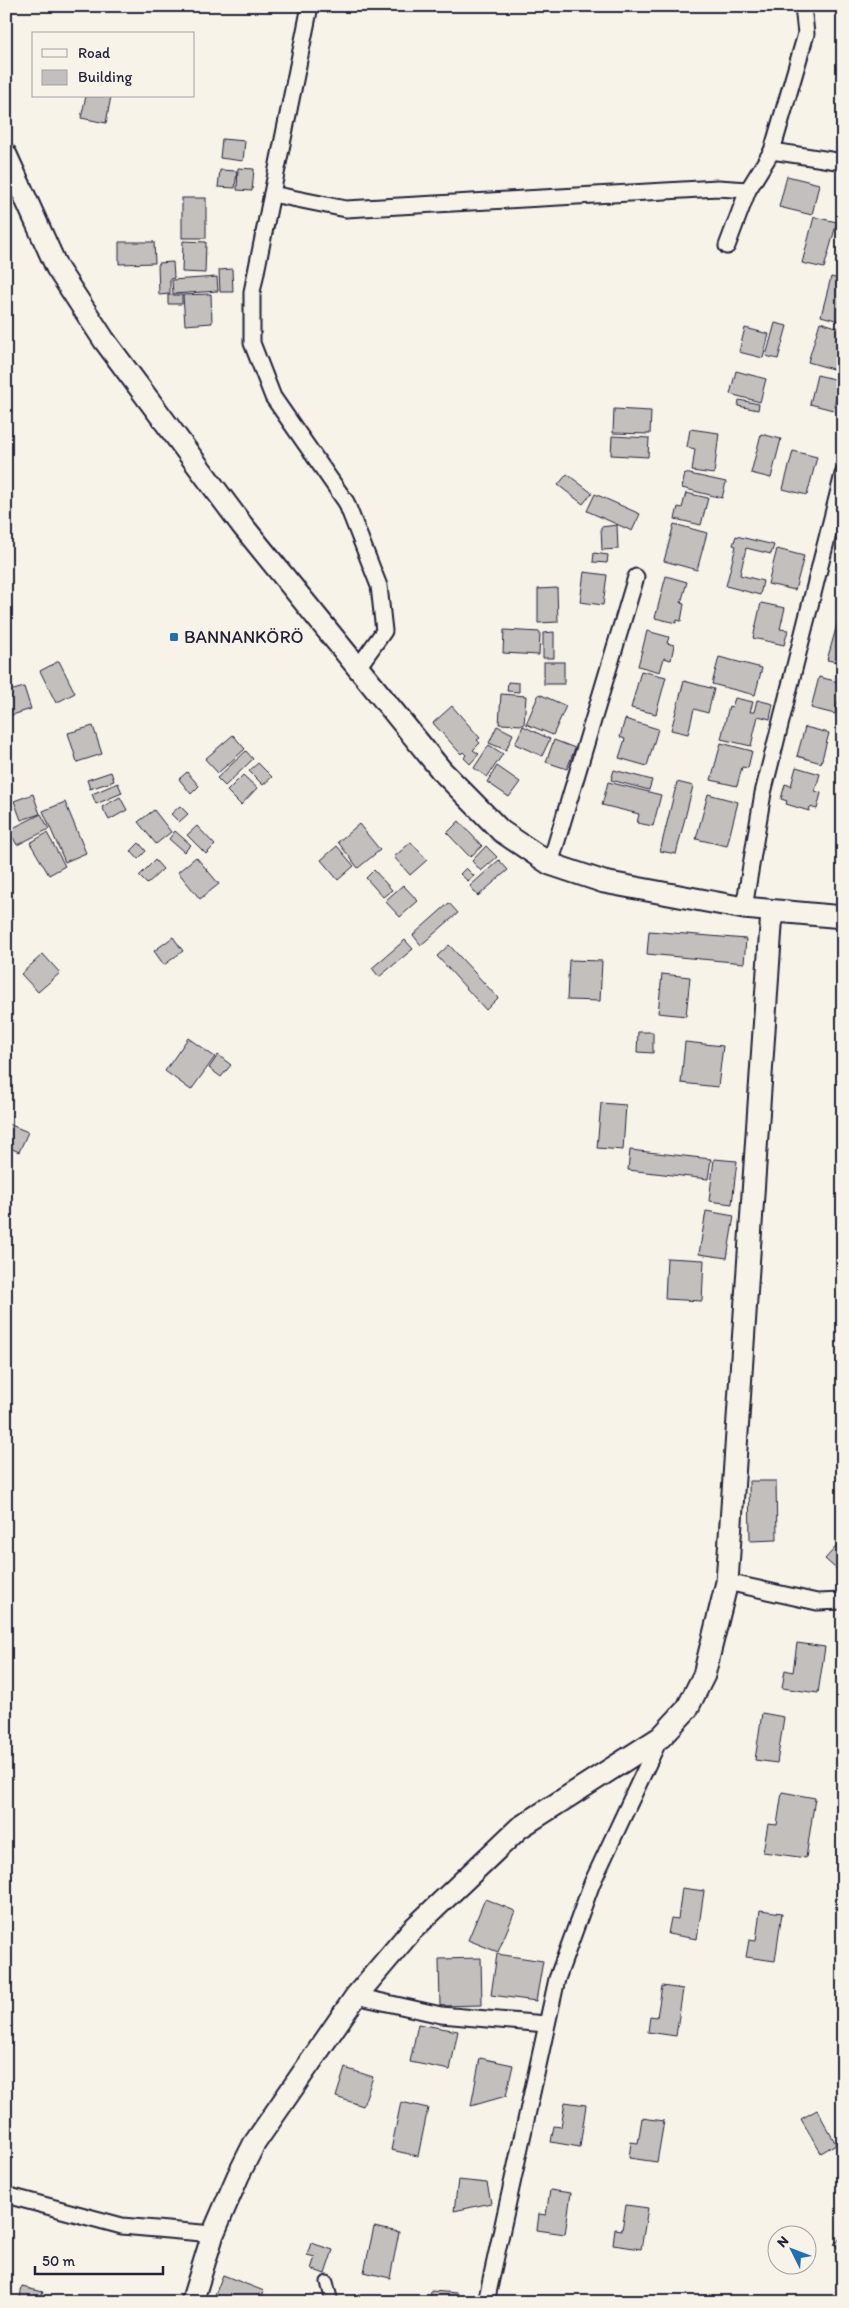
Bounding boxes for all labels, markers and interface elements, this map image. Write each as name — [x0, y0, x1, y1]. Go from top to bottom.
legend — [32, 32, 195, 98]
text: Road — [78, 44, 111, 62]
text: Building — [78, 68, 132, 86]
place label: BANNANKÖRÖ — [184, 626, 304, 648]
marker: BANNANKÖRÖ — [168, 631, 180, 643]
north arrow — [766, 2226, 816, 2276]
text: N — [773, 2232, 792, 2251]
scale bar — [35, 2243, 162, 2275]
text: 50 m — [42, 2252, 75, 2270]

